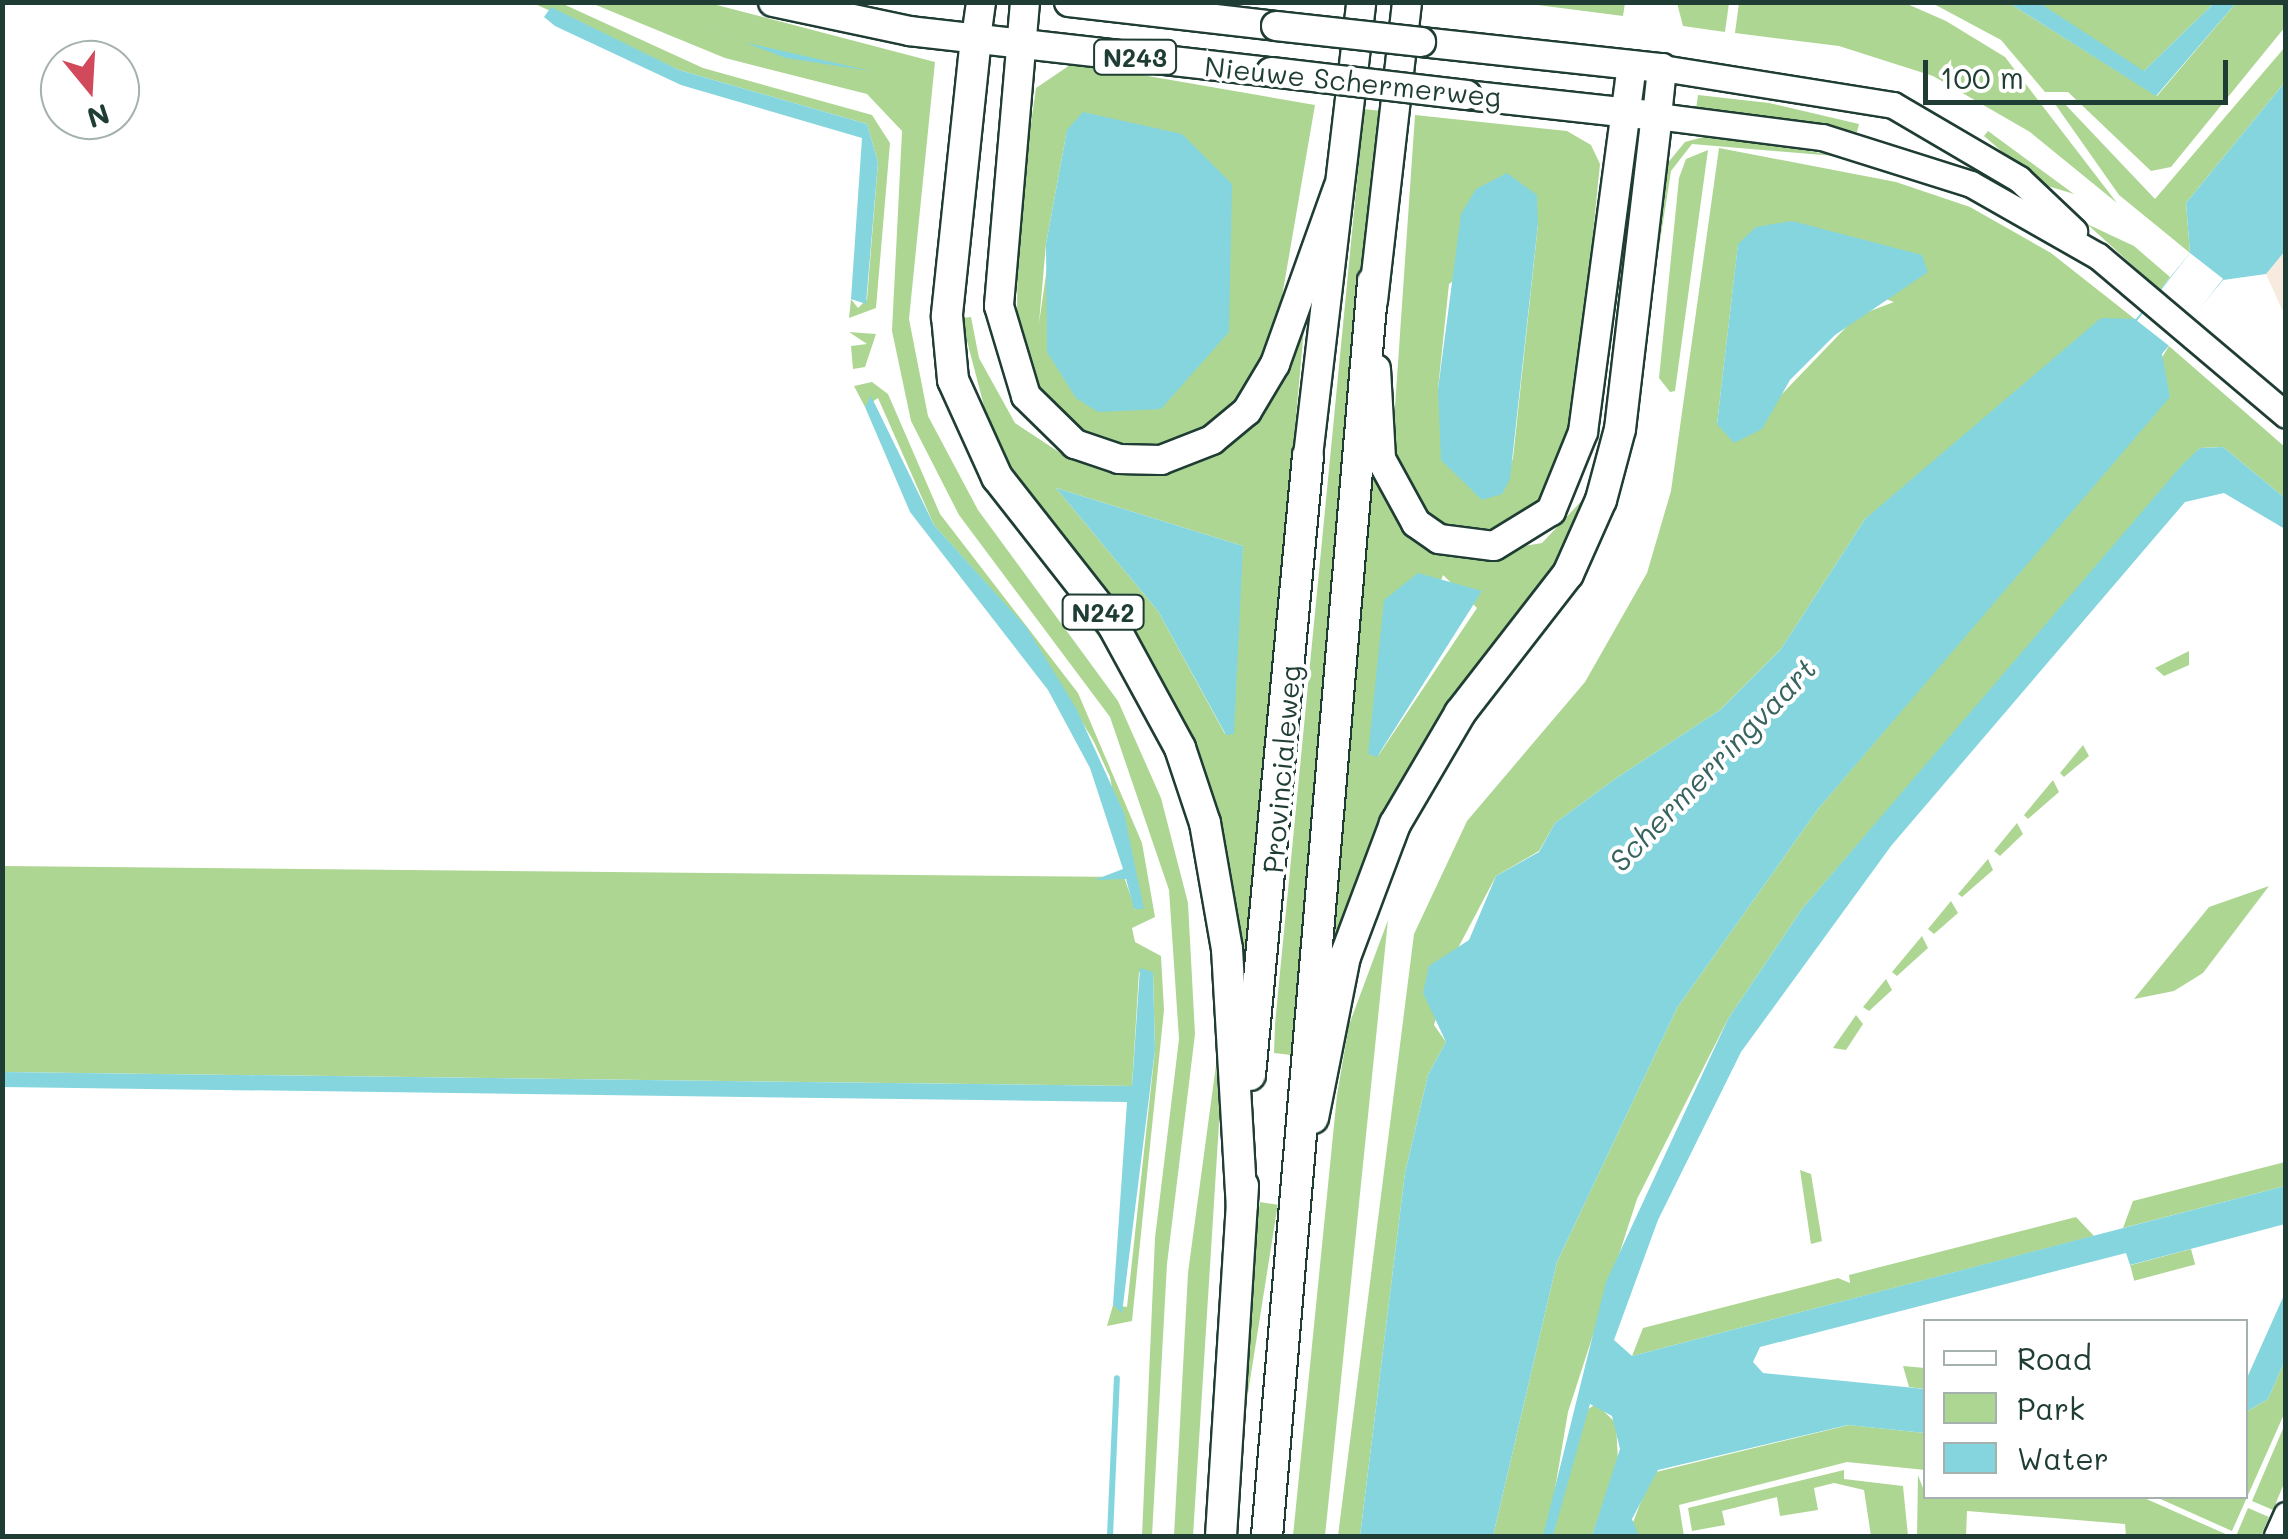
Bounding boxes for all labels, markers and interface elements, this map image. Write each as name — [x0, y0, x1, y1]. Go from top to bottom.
road number: N243 — [1092, 37, 1178, 77]
north arrow — [40, 40, 140, 140]
scale bar — [1928, 40, 2233, 102]
street label: Nieuwe Schermerweg — [1203, 49, 1503, 113]
text: 100 m — [1940, 57, 2024, 97]
text: N — [83, 96, 114, 137]
road number: N242 — [1060, 592, 1146, 632]
water label: Schermerringvaart — [1601, 650, 1823, 878]
street label: Provincialeweg — [1255, 664, 1307, 874]
legend — [1923, 1319, 2248, 1499]
text: Road — [2017, 1338, 2092, 1378]
text: Park — [2017, 1388, 2085, 1428]
text: Water — [2017, 1438, 2109, 1478]

